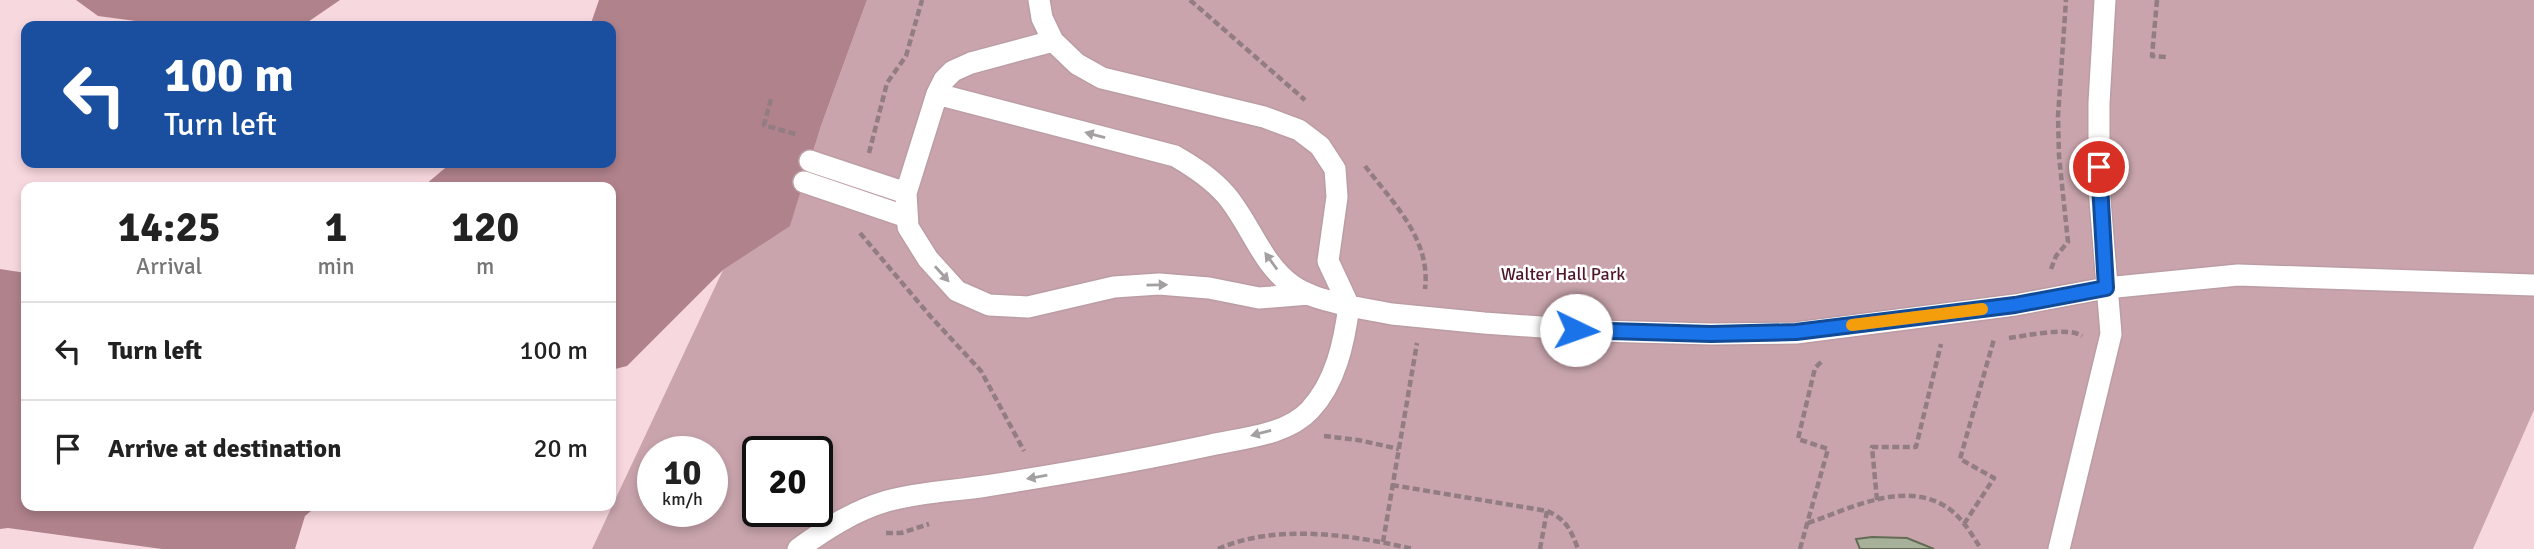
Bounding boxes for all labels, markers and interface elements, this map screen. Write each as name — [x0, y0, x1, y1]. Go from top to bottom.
text: 100 m — [164, 45, 294, 105]
icon: left — [49, 49, 140, 140]
text: Turn left — [164, 105, 277, 144]
one-way arrow — [1084, 129, 1106, 140]
pin — [2069, 137, 2129, 197]
icon: arrive — [2080, 148, 2118, 186]
text: 14:25 — [118, 202, 221, 253]
text: 1 — [325, 202, 347, 253]
text: 120 — [451, 202, 519, 253]
text: Arrival — [136, 252, 202, 281]
text: min — [317, 252, 355, 281]
text: m — [476, 252, 494, 281]
one-way arrow — [1263, 253, 1278, 271]
park label: Walter Hall Park — [1501, 263, 1625, 285]
one-way arrow — [934, 266, 949, 283]
one-way arrow — [1146, 279, 1168, 290]
position arrow — [1539, 293, 1613, 367]
icon: left — [49, 332, 87, 370]
text: Turn left — [108, 335, 202, 367]
text: 100 m — [519, 335, 588, 367]
one-way arrow — [1250, 429, 1271, 439]
icon: arrive — [49, 430, 87, 468]
text: Arrive at destination — [108, 433, 341, 465]
text: 20 m — [533, 433, 588, 465]
speed limit sign: 20 — [742, 436, 833, 527]
text: 10 — [664, 451, 701, 494]
one-way arrow — [1026, 472, 1048, 483]
text: km/h — [662, 488, 703, 510]

